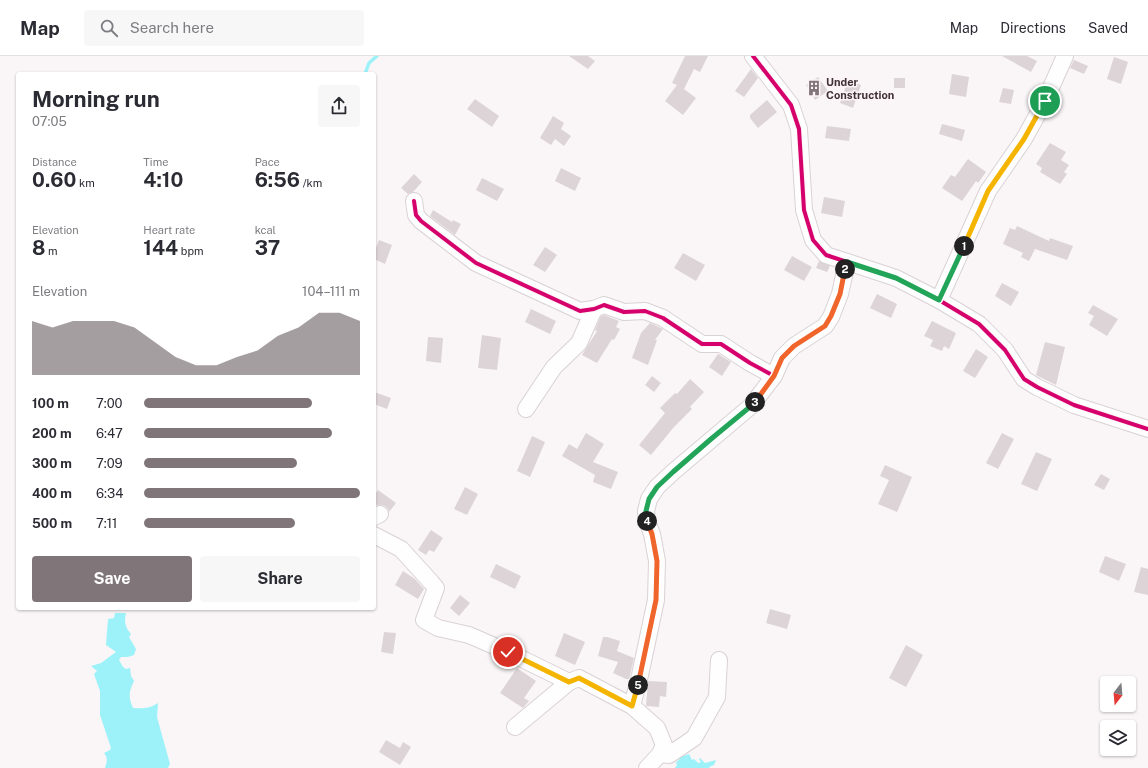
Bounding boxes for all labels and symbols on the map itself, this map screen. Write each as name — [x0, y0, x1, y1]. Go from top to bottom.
place label: Under Construction — [826, 76, 894, 101]
building icon: Under Construction — [805, 79, 823, 97]
pin — [1028, 84, 1062, 118]
pin: 1 — [954, 236, 974, 256]
pin: 2 — [835, 259, 855, 279]
pin: 3 — [745, 392, 765, 412]
pin: 4 — [637, 511, 657, 531]
pin — [491, 635, 525, 669]
pin: 5 — [628, 675, 648, 695]
north arrow — [1100, 676, 1136, 712]

